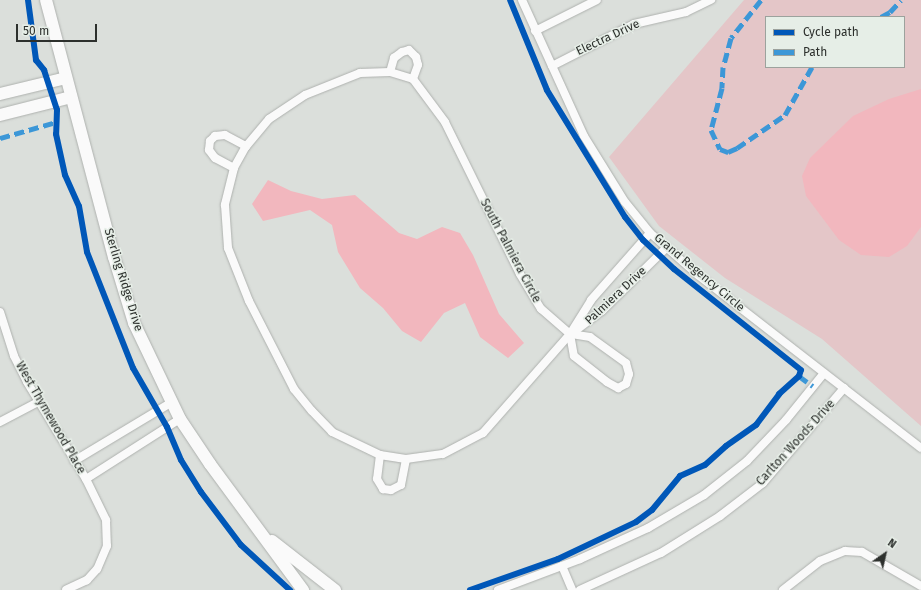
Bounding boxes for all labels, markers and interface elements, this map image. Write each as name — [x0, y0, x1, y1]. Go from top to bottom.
scale bar — [18, 16, 99, 42]
legend — [765, 16, 905, 68]
street label: Electra Drive — [574, 17, 642, 59]
text: 50 m — [23, 24, 49, 38]
text: Cycle path — [803, 25, 859, 39]
text: Path — [803, 45, 827, 59]
street label: South Palmiera Circle — [477, 197, 543, 305]
street label: Sterling Ridge Drive — [100, 227, 146, 333]
street label: Grand Regency Circle — [651, 231, 747, 315]
street label: Palmiera Drive — [582, 264, 650, 328]
street label: West Thymewood Place — [12, 359, 88, 477]
street label: Carlton Woods Drive — [754, 397, 838, 489]
north arrow — [865, 534, 905, 574]
text: N — [885, 536, 899, 551]

